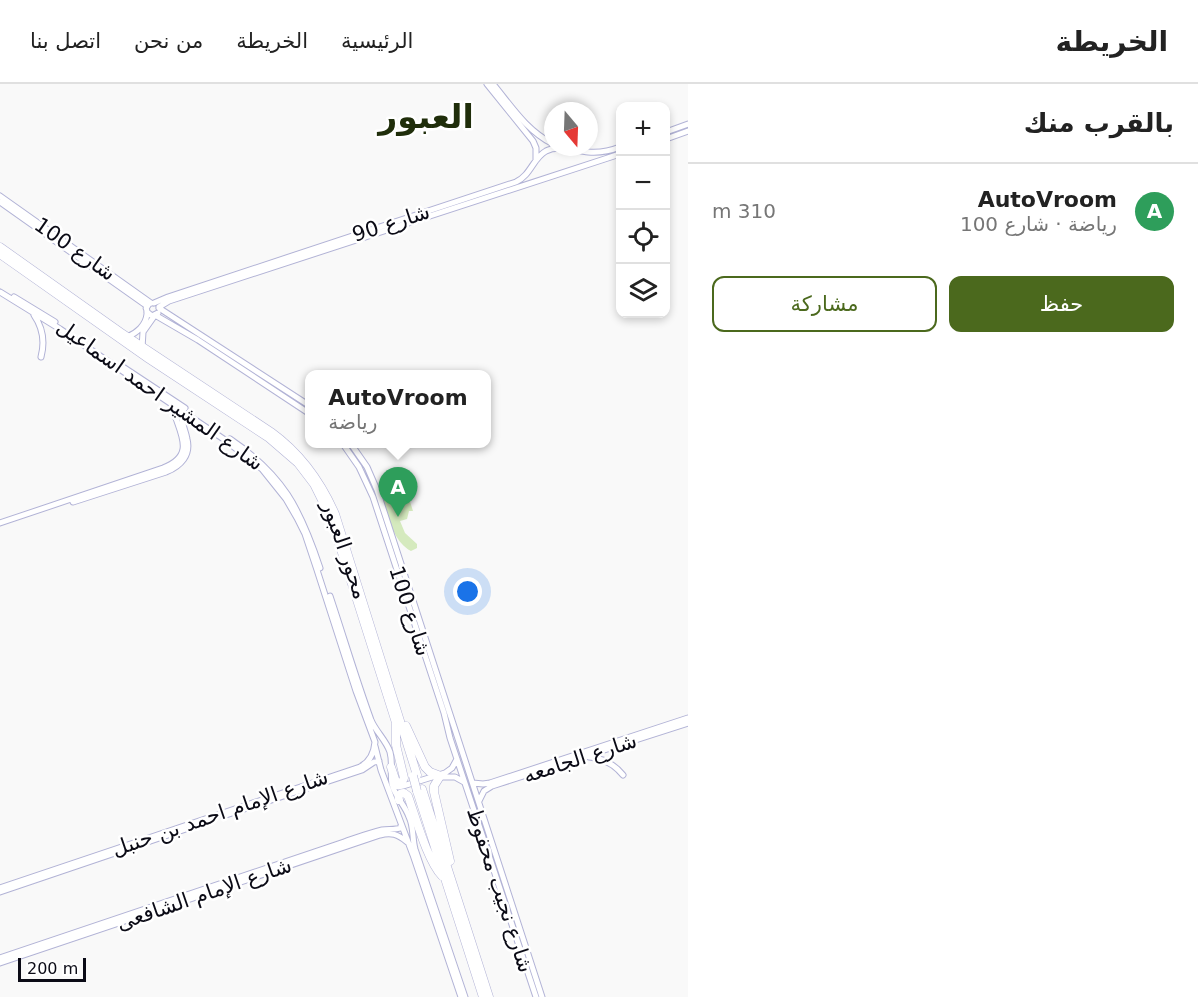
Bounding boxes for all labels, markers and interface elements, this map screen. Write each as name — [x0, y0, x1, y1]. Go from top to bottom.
text: الخريطة — [1056, 25, 1168, 58]
text: اتصل بنا — [30, 29, 101, 53]
text: من نحن — [134, 29, 203, 53]
text: الخريطة — [236, 29, 308, 53]
text: الرئيسية — [341, 29, 413, 53]
district label: العبور — [376, 97, 474, 137]
north arrow — [544, 102, 598, 156]
map controls — [616, 102, 670, 318]
button: + — [616, 102, 670, 156]
text: بالقرب منك — [1024, 108, 1174, 138]
button: − — [616, 156, 670, 210]
text: AutoVroom — [978, 187, 1117, 212]
street label: شارع 90 — [349, 199, 433, 247]
text: 310 m — [712, 199, 776, 223]
text: A — [1147, 199, 1162, 223]
button: locate — [616, 210, 670, 264]
street label: شارع 100 — [30, 212, 120, 286]
text: رياضة · شارع 100 — [960, 212, 1117, 236]
button: layers — [616, 264, 670, 318]
button: مشاركة — [712, 276, 937, 332]
button: حفظ — [949, 276, 1174, 332]
street label: شارع المشير احمد اسماعيل — [52, 314, 268, 476]
popup — [305, 370, 491, 448]
text: AutoVroom — [328, 385, 468, 410]
text: رياضة — [328, 410, 377, 434]
pin: A — [378, 468, 418, 517]
street label: محور العبور — [317, 497, 373, 602]
street label: شارع 100 — [384, 563, 436, 659]
your location — [453, 577, 482, 606]
street label: شارع الجامعه — [520, 728, 640, 788]
street label: شارع الإمام احمد بن حنبل — [109, 765, 331, 861]
street label: شارع نجيب محفوظ — [462, 804, 538, 976]
street label: شارع الإمام الشافعى — [113, 853, 295, 935]
scale bar — [18, 955, 86, 982]
text: 200 m — [27, 959, 78, 978]

